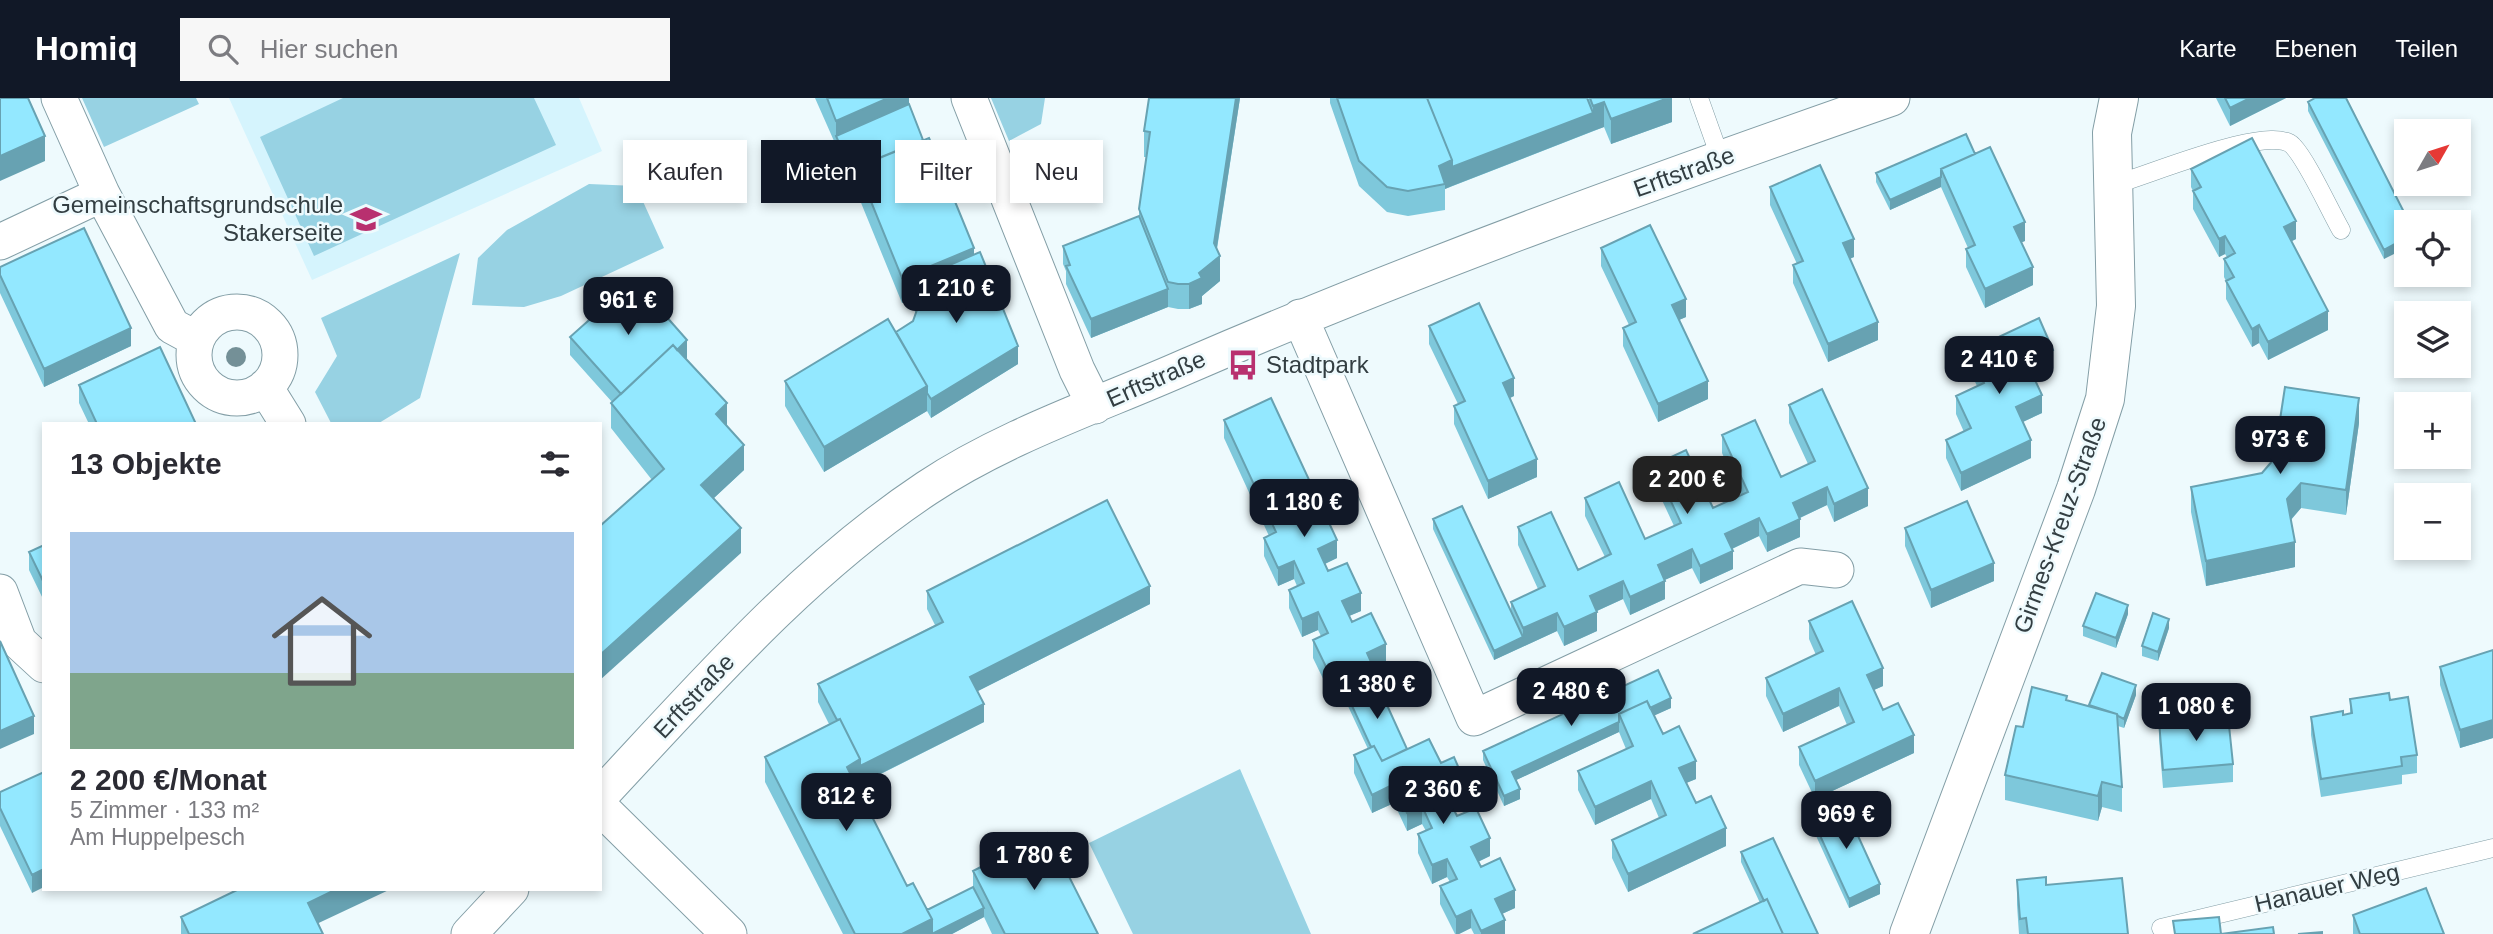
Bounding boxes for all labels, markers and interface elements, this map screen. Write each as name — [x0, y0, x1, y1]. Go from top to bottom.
search box — [180, 18, 670, 81]
text: Homiq — [35, 30, 138, 67]
icon: search — [204, 30, 242, 68]
text: Hier suchen — [260, 34, 398, 64]
text: Karte — [2179, 35, 2237, 62]
text: Ebenen — [2275, 35, 2357, 62]
text: Teilen — [2395, 35, 2458, 62]
north arrow — [2394, 119, 2471, 196]
map controls — [2394, 119, 2471, 560]
chip: Kaufen — [623, 140, 747, 203]
chip: Mieten — [761, 140, 881, 203]
chip: Filter — [895, 140, 996, 203]
chip: Neu — [1010, 140, 1103, 203]
street label: Erftstraße — [1630, 141, 1738, 202]
place label: Gemeinschaftsgrundschule Stakerseite — [52, 191, 343, 246]
school or university icon: Gemeinschaftsgrundschule Stakerseite — [349, 202, 383, 236]
button: locate — [2394, 210, 2471, 287]
pin: 1 210 € — [891, 266, 1021, 325]
text: 1 210 € — [918, 275, 994, 301]
pin: 961 € — [579, 278, 677, 337]
text: 961 € — [599, 287, 657, 313]
button: layers — [2394, 301, 2471, 378]
pin: 2 410 € — [1934, 336, 2064, 396]
street label: Erftstraße — [1102, 345, 1209, 412]
text: 2 410 € — [1961, 346, 2037, 372]
bus stop icon: Stadtpark — [1226, 348, 1260, 382]
place label: Stadtpark — [1266, 351, 1370, 378]
button: + — [2394, 392, 2471, 469]
street label: Girmes-Kreuz-Straße — [2008, 413, 2111, 637]
pin: 973 € — [2231, 416, 2329, 476]
text: 973 € — [2251, 426, 2309, 452]
icon: filters — [536, 445, 574, 483]
text: 13 Objekte — [70, 447, 222, 480]
pin: 2 200 € — [1622, 456, 1752, 516]
text: 2 200 € — [1649, 466, 1725, 492]
pin: 1 180 € — [1239, 480, 1369, 539]
button: − — [2394, 483, 2471, 560]
text: 1 180 € — [1266, 489, 1342, 515]
icon: home — [259, 578, 385, 704]
street label: Erftstraße — [648, 648, 739, 743]
pin: 1 380 € — [1312, 662, 1442, 721]
pin: 2 480 € — [1506, 668, 1636, 728]
text: 1 380 € — [1339, 671, 1415, 697]
text: 2 480 € — [1533, 678, 1609, 704]
pin: 1 080 € — [2131, 684, 2261, 743]
text: 1 080 € — [2158, 693, 2234, 719]
text: 2 200 €/Monat — [70, 763, 267, 796]
pin: 2 360 € — [1378, 766, 1508, 826]
pin: 812 € — [797, 774, 895, 833]
text: 2 360 € — [1405, 776, 1481, 802]
text: 812 € — [817, 783, 875, 809]
pin: 969 € — [1797, 792, 1895, 851]
text: 5 Zimmer · 133 m² — [70, 797, 259, 823]
text: 969 € — [1817, 801, 1875, 827]
text: Am Huppelpesch — [70, 824, 245, 850]
pin: 1 780 € — [969, 832, 1099, 892]
text: 1 780 € — [996, 842, 1072, 868]
street label: Hanauer Weg — [2252, 858, 2402, 917]

